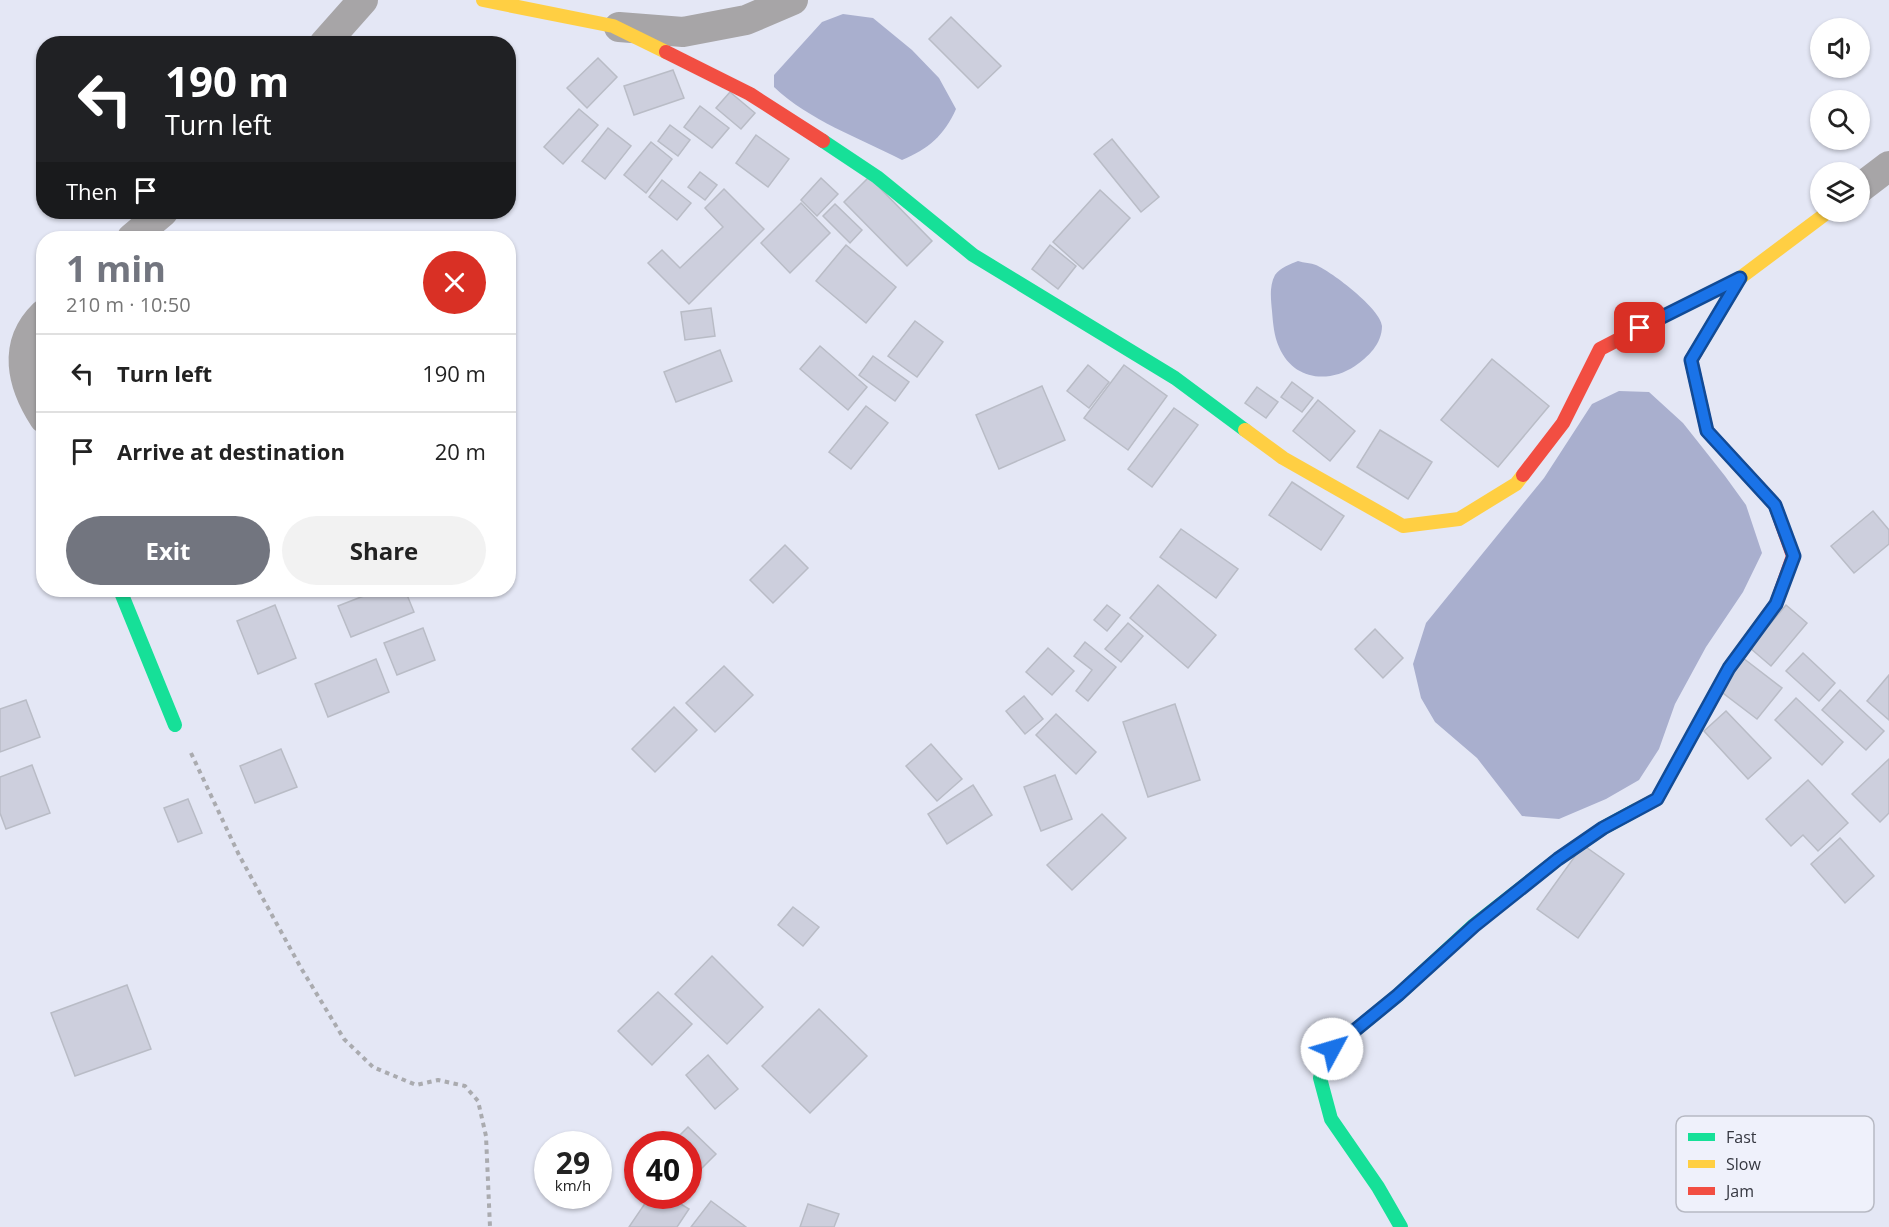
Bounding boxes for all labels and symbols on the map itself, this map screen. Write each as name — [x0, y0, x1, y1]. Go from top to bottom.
pin — [1614, 302, 1665, 353]
position arrow — [1300, 1017, 1364, 1081]
legend — [1676, 1116, 1874, 1212]
text: Fast — [1726, 1126, 1757, 1148]
speed limit sign: 40 — [624, 1131, 702, 1209]
text: Slow — [1726, 1153, 1761, 1175]
text: Jam — [1724, 1180, 1754, 1202]

